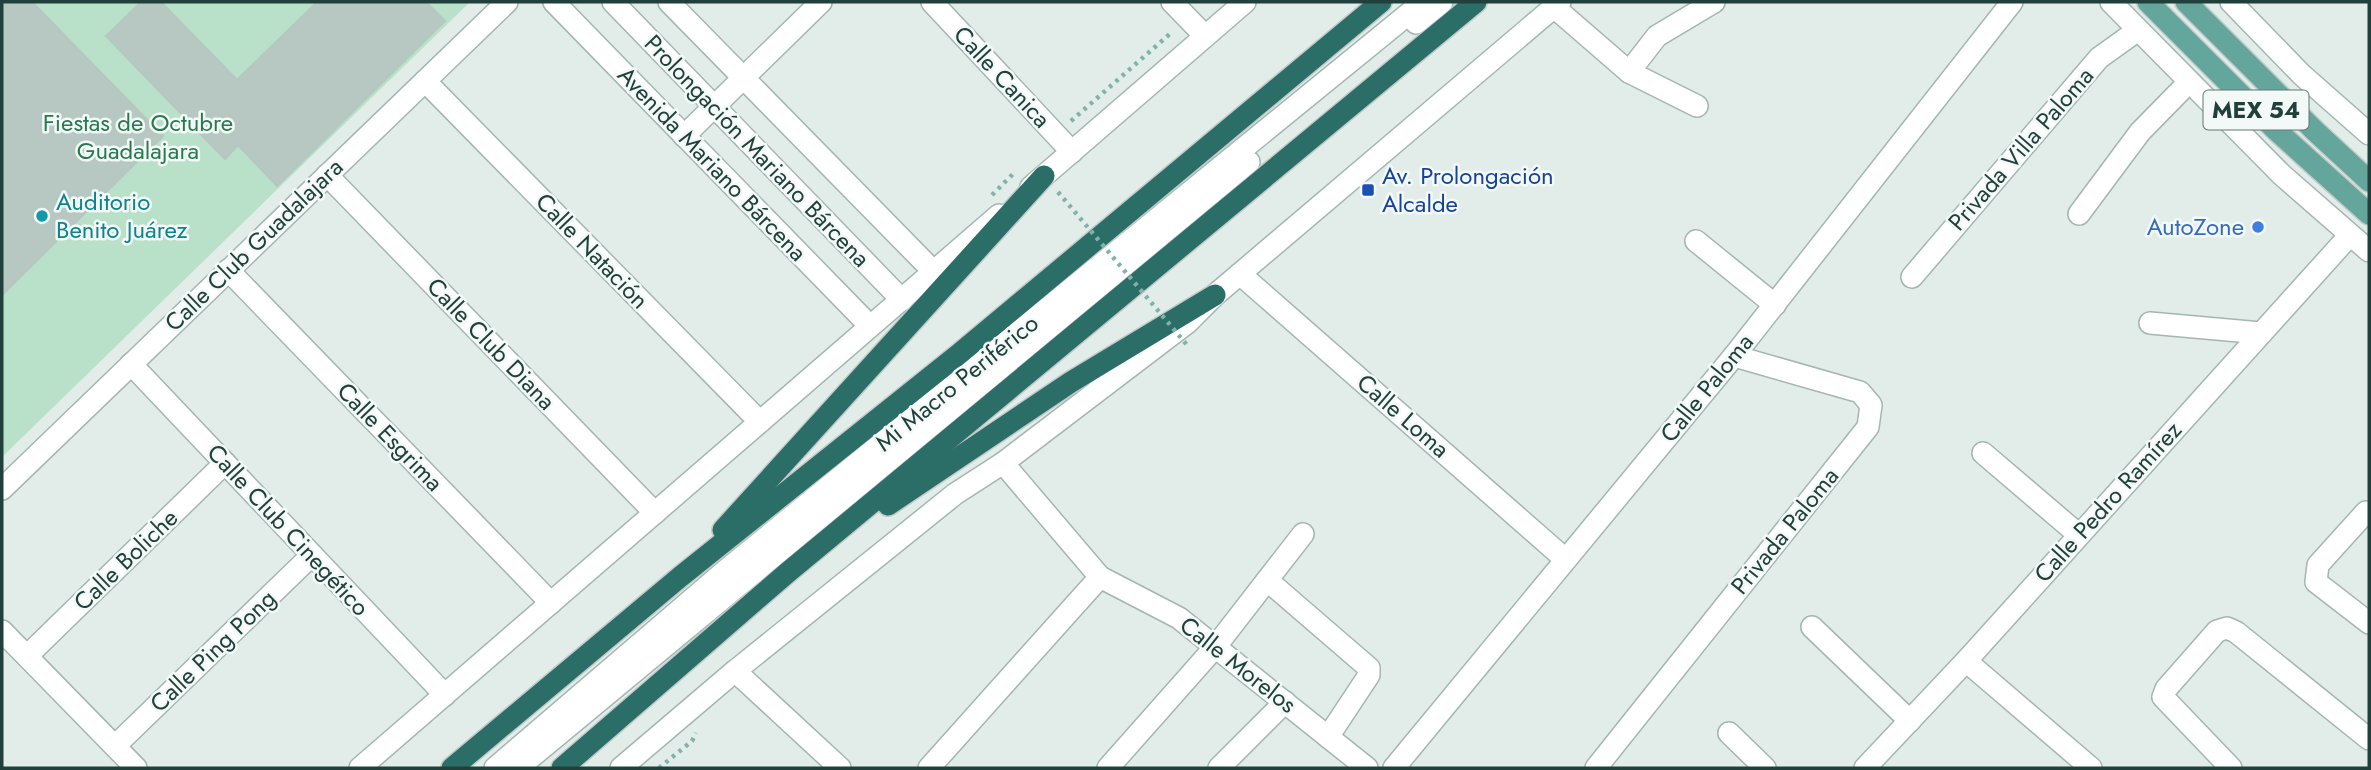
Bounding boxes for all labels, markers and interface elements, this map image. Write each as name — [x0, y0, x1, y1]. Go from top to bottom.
street label: Calle Canica — [946, 18, 1059, 136]
street label: Prolongación Mariano Bárcena — [637, 26, 878, 275]
street label: Avenida Mariano Bárcena — [610, 58, 815, 269]
street label: Privada Villa Paloma — [1940, 59, 2102, 238]
road number: MEX 54 — [2204, 90, 2308, 130]
park label: Fiestas de Octubre Guadalajara — [43, 105, 233, 168]
street label: Calle Club Guadalajara — [156, 150, 351, 339]
place label: Av. Prolongación Alcalde — [1382, 158, 1554, 221]
marker: Av. Prolongación Alcalde — [1360, 182, 1376, 198]
place label: Auditorio Benito Juárez — [56, 184, 188, 247]
street label: Calle Natación — [528, 185, 657, 317]
marker: Auditorio Benito Juárez — [34, 208, 50, 224]
place label: AutoZone — [2147, 209, 2244, 244]
marker: AutoZone — [2250, 219, 2266, 235]
street label: Calle Club Diana — [419, 270, 564, 418]
street label: Mi Macro Periférico — [868, 306, 1046, 459]
street label: Calle Paloma — [1652, 326, 1762, 450]
street label: Calle Loma — [1349, 365, 1457, 466]
street label: Calle Esgrima — [329, 374, 452, 499]
street label: Calle Pedro Ramírez — [2026, 413, 2190, 590]
street label: Calle Club Cinegético — [199, 436, 378, 624]
street label: Privada Paloma — [1722, 460, 1847, 602]
street label: Calle Boliche — [66, 501, 186, 619]
street label: Calle Ping Pong — [142, 581, 284, 720]
street label: Calle Morelos — [1173, 608, 1304, 721]

